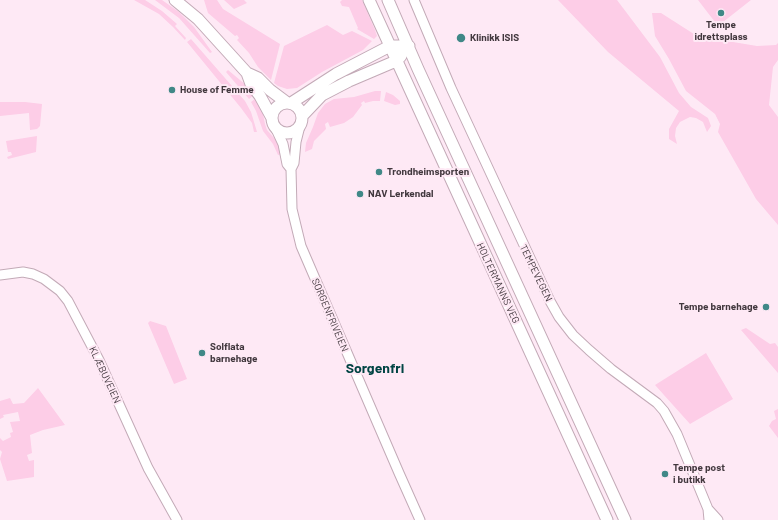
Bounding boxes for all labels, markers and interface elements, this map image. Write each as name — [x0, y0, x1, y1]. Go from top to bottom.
marker: Tempe idrettsplass — [716, 8, 726, 18]
place label: Tempe idrettsplass — [694, 19, 748, 42]
marker: Klinikk ISIS — [455, 32, 467, 44]
place label: Klinikk ISIS — [470, 32, 519, 44]
place label: House of Femme — [180, 84, 254, 96]
marker: House of Femme — [167, 85, 177, 95]
place label: Trondheimsporten — [387, 166, 469, 178]
marker: Trondheimsporten — [374, 167, 384, 177]
place label: NAV Lerkendal — [368, 188, 434, 200]
marker: NAV Lerkendal — [355, 189, 365, 199]
street label: HOLTERMANNS VEG — [474, 241, 522, 325]
street label: TEMPEVEGEN — [517, 243, 555, 303]
street label: SORGENFRIVEIEN — [309, 276, 351, 354]
place label: Tempe barnehage — [679, 301, 758, 313]
marker: Tempe barnehage — [761, 302, 771, 312]
place label: Solflata barnehage — [210, 341, 257, 364]
street label: KLÆBUVEIEN — [87, 345, 123, 405]
marker: Solflata barnehage — [197, 348, 207, 358]
district label: Sorgenfri — [346, 360, 404, 376]
place label: Tempe post i butikk — [673, 462, 725, 486]
marker: Tempe post i butikk — [660, 469, 670, 479]

